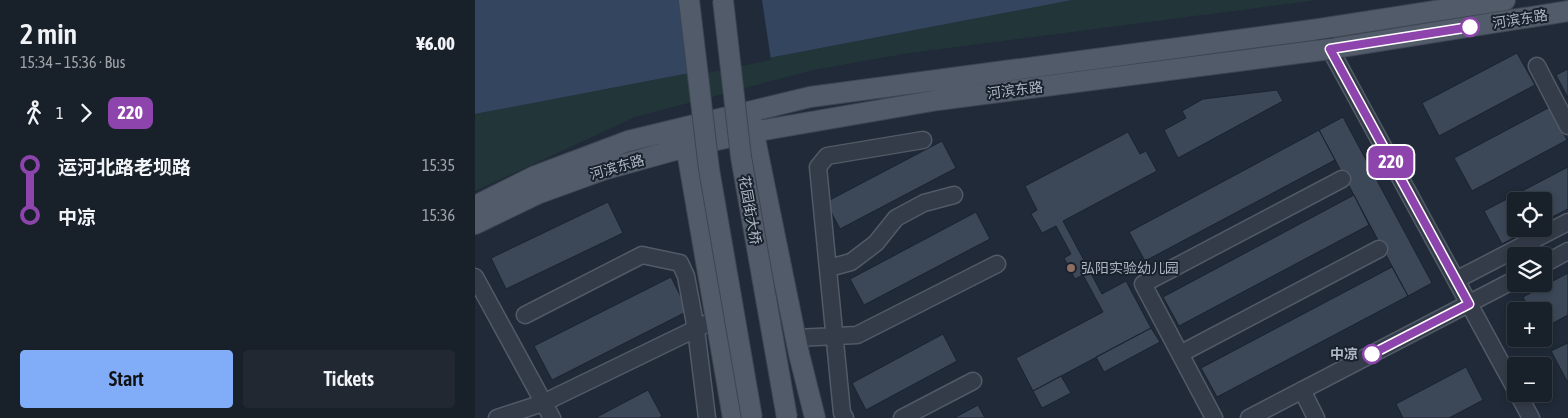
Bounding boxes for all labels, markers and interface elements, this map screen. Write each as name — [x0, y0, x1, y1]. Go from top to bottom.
street label: 河滨东路 — [1491, 7, 1549, 31]
unlabelled marker — [1460, 17, 1480, 37]
text: 2 min — [20, 18, 77, 50]
text: ¥6.00 — [416, 32, 455, 54]
text: 15:34 – 15:36 · Bus — [20, 53, 125, 71]
street label: 河滨东路 — [986, 79, 1044, 101]
icon: walk — [20, 99, 48, 127]
icon: forward — [72, 99, 100, 127]
text: 220 — [118, 102, 143, 123]
text: 1 — [56, 104, 64, 122]
line badge: 220 — [1362, 146, 1420, 178]
text: 220 — [1378, 151, 1404, 172]
street label: 河滨东路 — [588, 152, 646, 182]
text: 运河北路老坝路 — [58, 156, 191, 178]
text: 15:35 — [422, 156, 455, 174]
street label: 花园街大桥 — [736, 174, 764, 246]
map controls — [1507, 192, 1552, 402]
button: locate — [1507, 192, 1552, 237]
text: 中凉 — [58, 206, 96, 228]
text: 15:36 — [422, 206, 455, 224]
button: layers — [1507, 247, 1552, 292]
place label: 弘阳实验幼儿园 — [1081, 260, 1179, 276]
marker: 弘阳实验幼儿园 — [1065, 262, 1077, 274]
button: + — [1507, 302, 1552, 347]
marker: 中凉 — [1362, 344, 1382, 364]
place label: 中凉 — [1330, 346, 1358, 362]
button: Start — [20, 350, 233, 408]
button: Tickets — [243, 350, 455, 408]
button: − — [1507, 357, 1552, 402]

